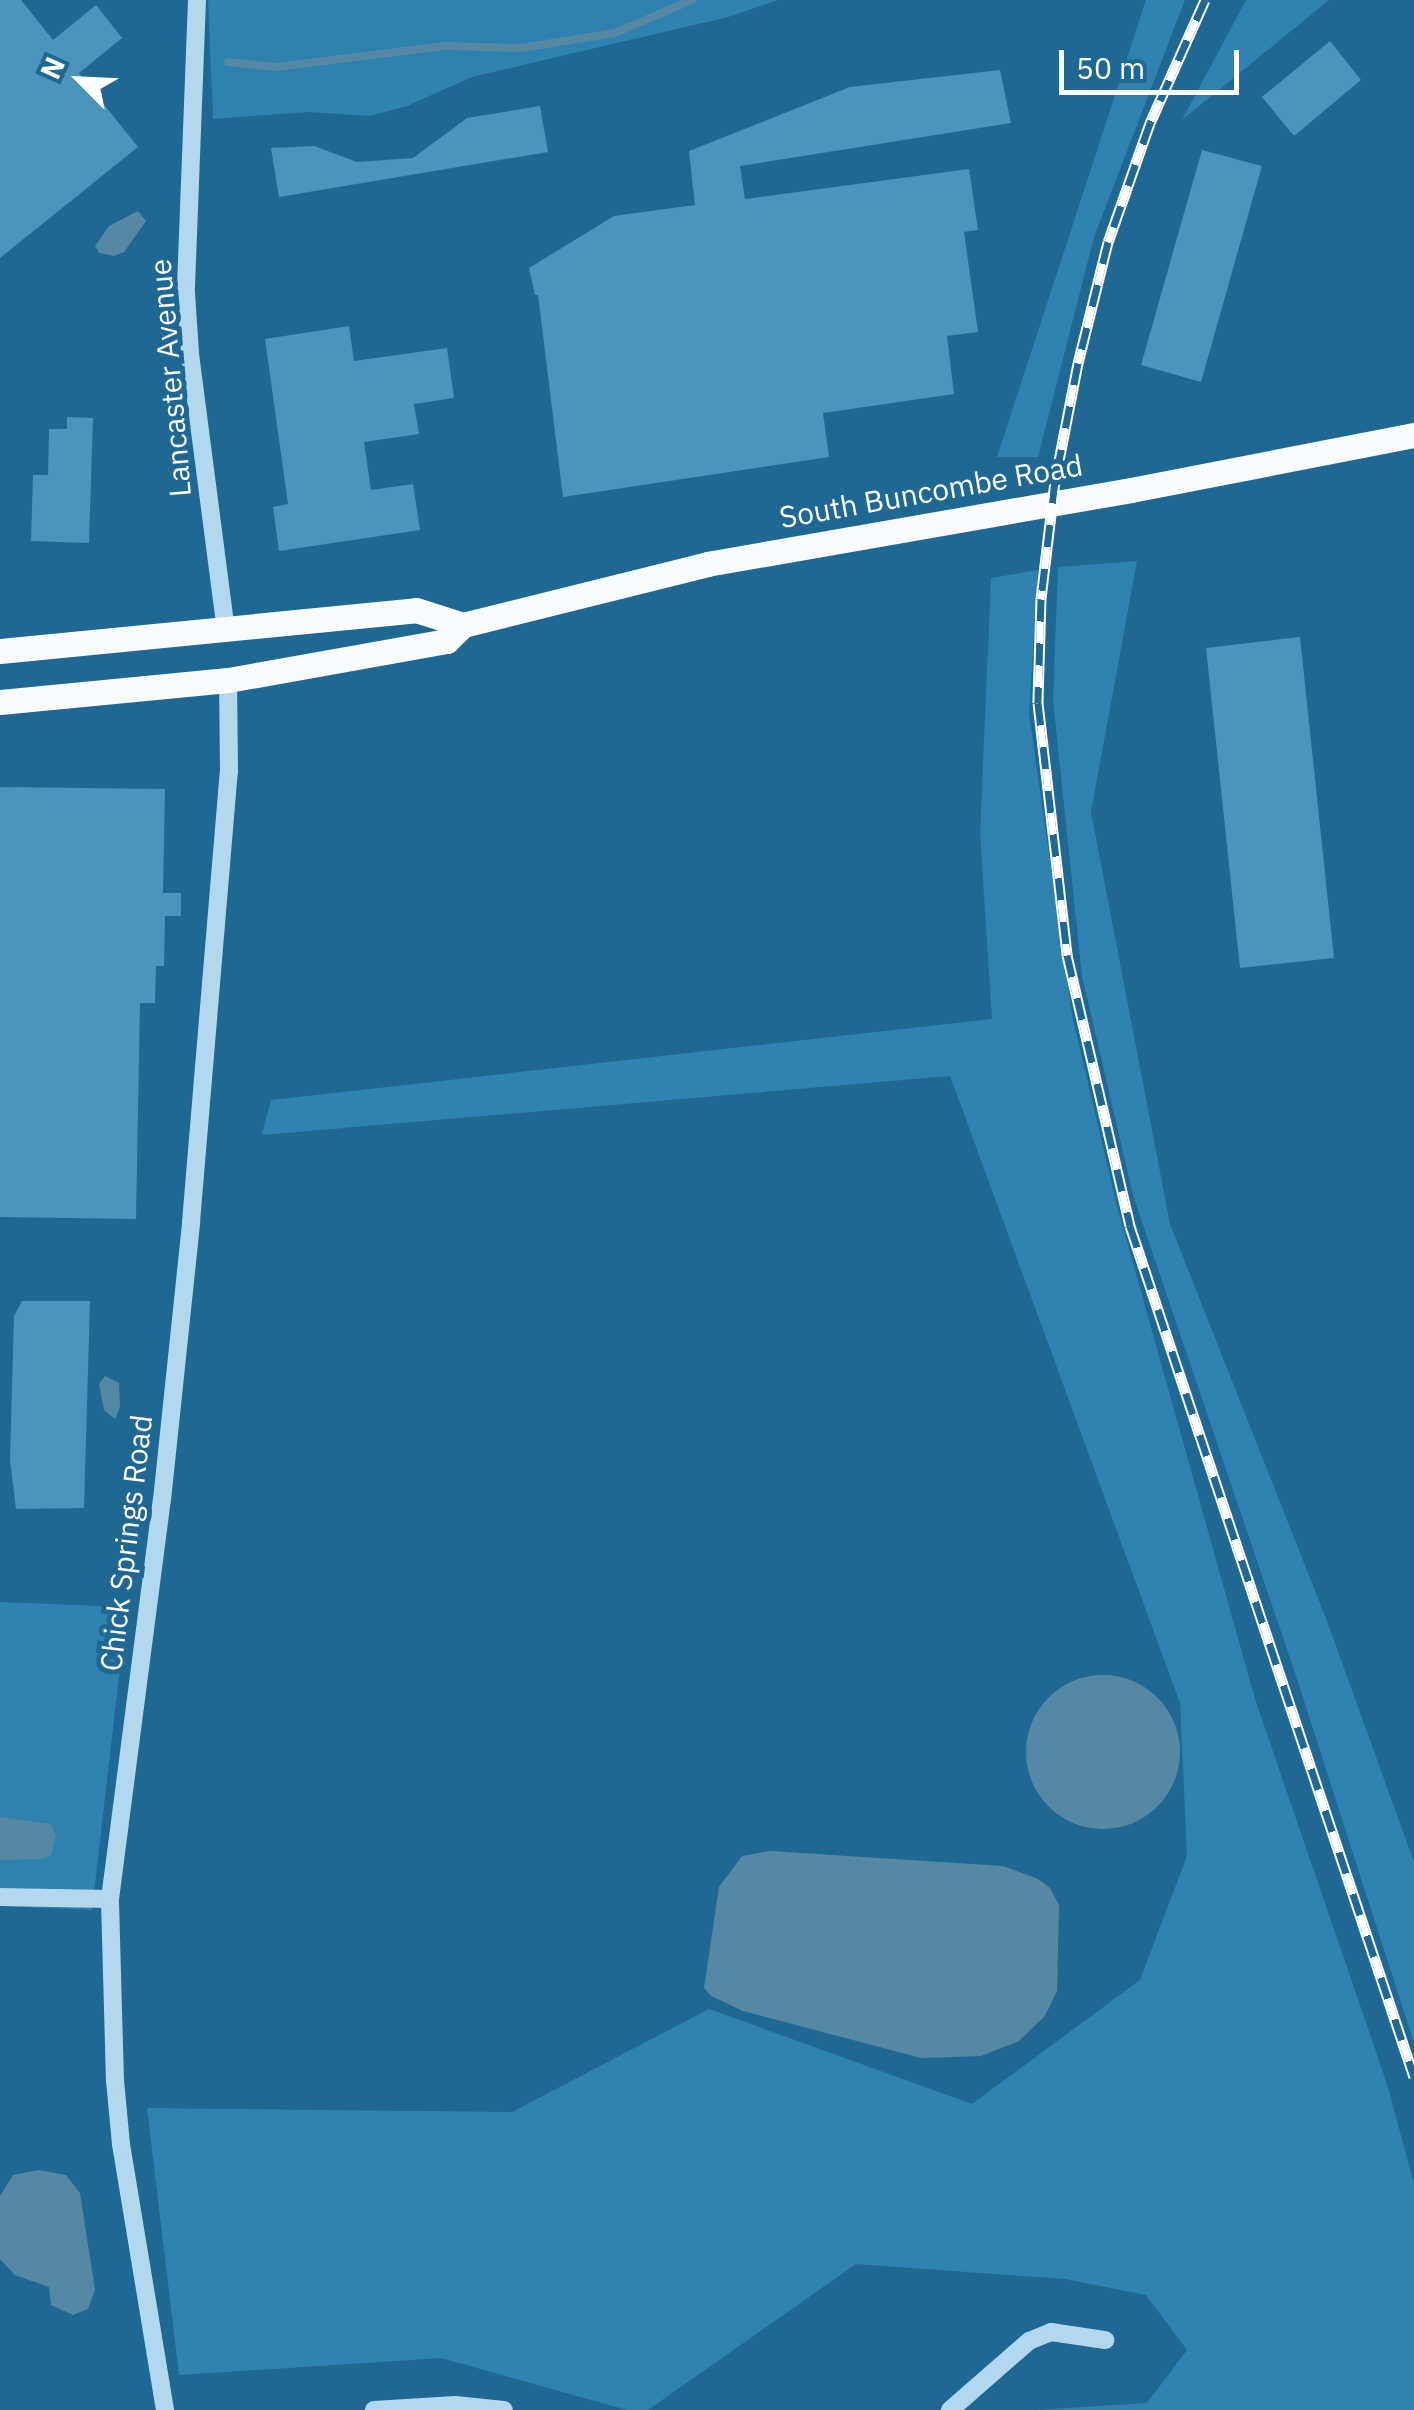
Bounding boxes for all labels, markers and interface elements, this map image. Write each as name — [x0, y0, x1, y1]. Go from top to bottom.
north arrow — [30, 30, 130, 130]
scale bar — [1064, 30, 1244, 92]
text: 50 m — [1076, 48, 1145, 87]
text: N — [31, 51, 73, 84]
street label: Lancaster Avenue — [142, 258, 198, 498]
street label: South Buncombe Road — [777, 447, 1085, 535]
street label: Chick Springs Road — [92, 1413, 160, 1673]

